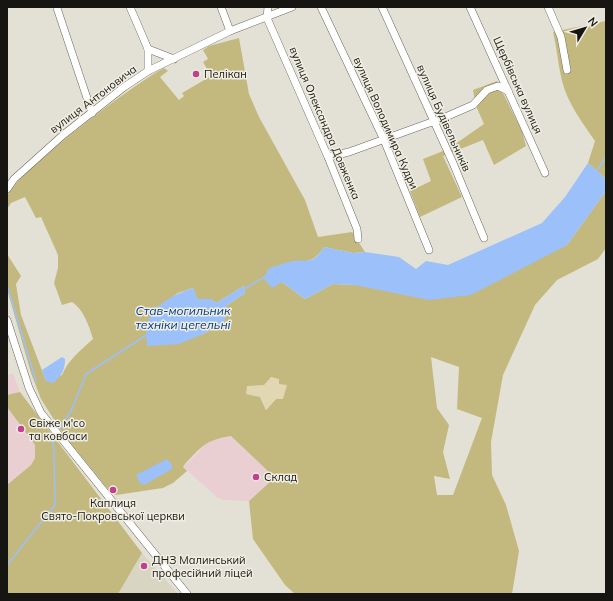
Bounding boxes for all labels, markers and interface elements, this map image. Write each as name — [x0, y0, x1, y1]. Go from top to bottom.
north arrow — [565, 8, 605, 48]
text: N — [585, 14, 601, 29]
street label: Щербівська вулиця — [490, 34, 546, 136]
street label: вулиця Олександра Довженка — [286, 45, 364, 201]
street label: вулиця Володимира Кудри — [350, 55, 422, 191]
street label: вулиця Антоновича — [47, 62, 139, 136]
street label: вулиця Будівельників — [414, 62, 474, 174]
place label: Пелікан — [204, 67, 247, 81]
marker: Пелікан — [191, 69, 201, 79]
water label: Став-могильник техніки цегельні — [135, 303, 231, 332]
place label: Свіже м'со та ковбаси — [29, 416, 87, 443]
marker: Свіже м'со та ковбаси — [16, 424, 26, 434]
place label: Склад — [264, 470, 298, 484]
marker: Склад — [251, 472, 261, 482]
marker: Каплиця Свято-Покровської церкви — [108, 485, 118, 495]
place label: Каплиця Свято-Покровської церкви — [41, 496, 185, 523]
place label: ДНЗ Малинський професійний ліцей — [152, 553, 253, 580]
marker: ДНЗ Малинський професійний ліцей — [139, 561, 149, 571]

